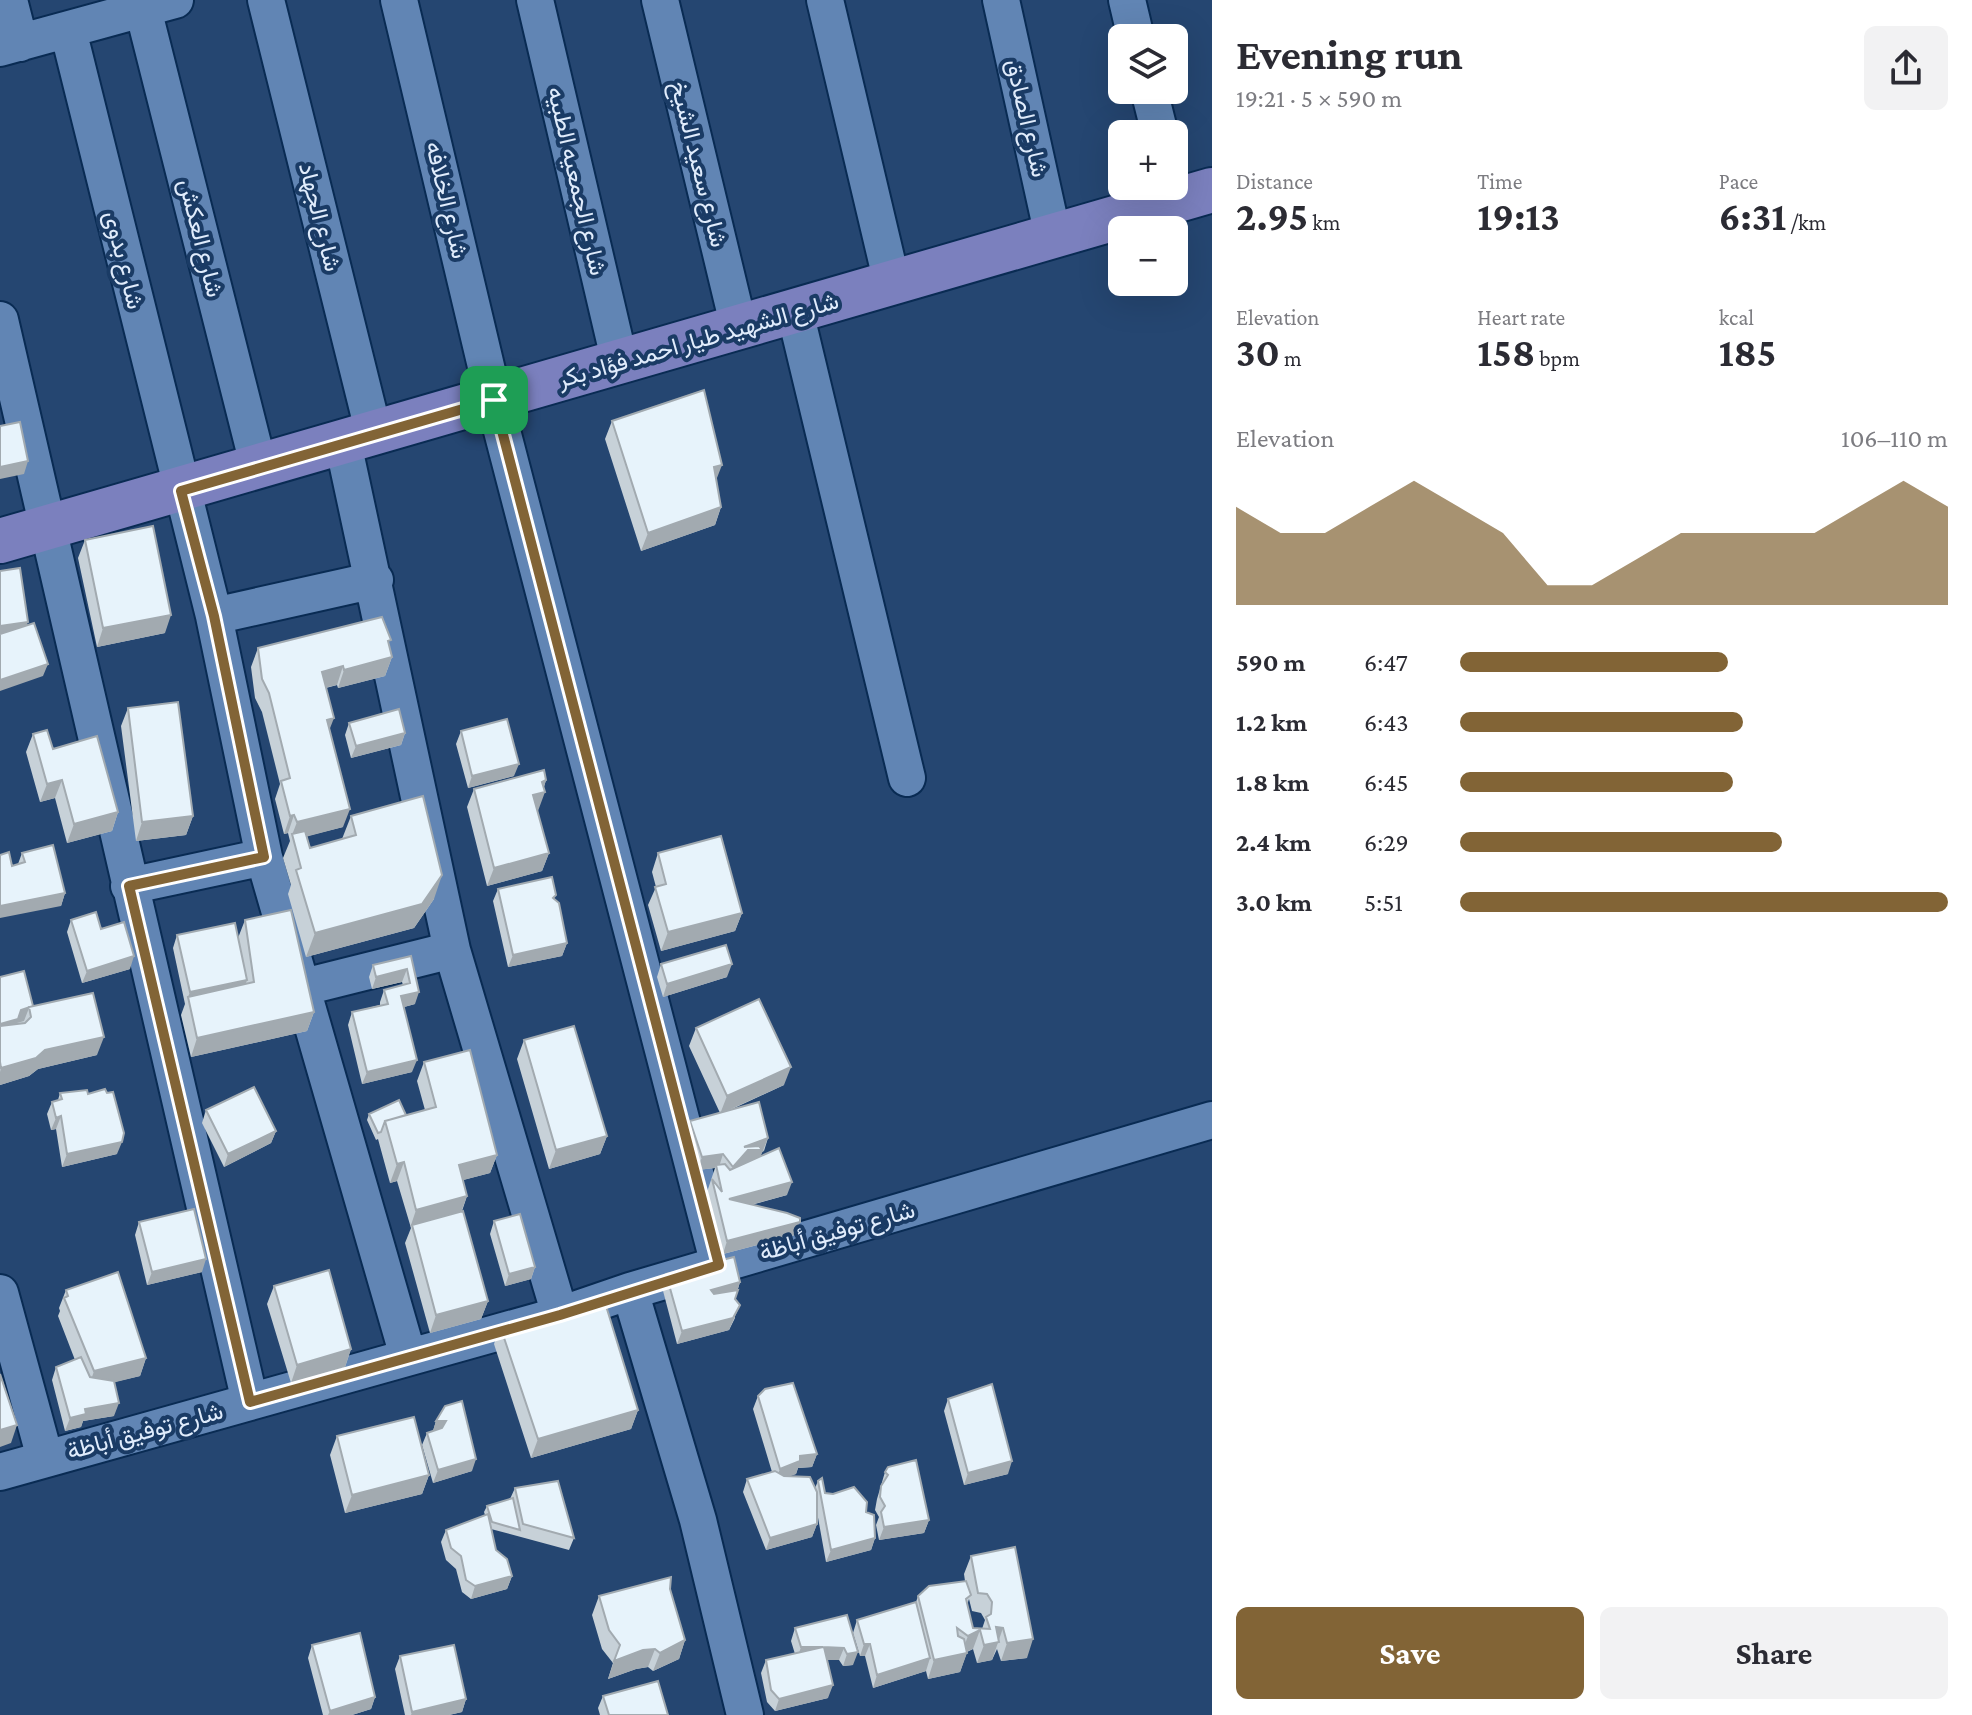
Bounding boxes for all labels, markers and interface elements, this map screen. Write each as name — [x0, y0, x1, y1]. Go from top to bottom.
map controls — [1108, 24, 1188, 296]
button: layers — [1108, 24, 1188, 104]
button: share — [1864, 26, 1948, 110]
text: Evening run — [1236, 30, 1463, 78]
street label: شارع الصادق — [998, 56, 1054, 180]
street label: شارع سعيد الشيخ — [662, 78, 733, 251]
street label: شارع الجمعيه الطبيه — [540, 84, 612, 279]
text: 19:21 · 5 × 590 m — [1236, 84, 1402, 113]
button: + — [1108, 120, 1188, 200]
street label: شارع الخلافه — [418, 139, 474, 262]
street label: شارع الجهاد — [291, 160, 347, 275]
text: Distance — [1236, 169, 1313, 194]
text: Time — [1477, 169, 1522, 194]
text: Pace — [1719, 169, 1758, 194]
street label: شارع العكش — [171, 176, 229, 301]
text: 2.95 — [1236, 194, 1308, 239]
text: 19:13 — [1477, 194, 1560, 239]
text: 6:31 — [1719, 194, 1786, 239]
street label: شارع بدوى — [96, 208, 150, 312]
text: km — [1308, 210, 1340, 235]
text: /km — [1786, 210, 1826, 235]
button: − — [1108, 216, 1188, 296]
street label: شارع الشهيد طيار احمد فؤاد بكر — [553, 286, 842, 396]
text: Elevation — [1236, 305, 1319, 330]
text: Heart rate — [1477, 305, 1565, 330]
text: kcal — [1719, 305, 1754, 330]
text: 30 — [1236, 330, 1280, 375]
text: 158 — [1477, 330, 1535, 375]
text: 185 — [1719, 330, 1776, 375]
text: m — [1280, 346, 1302, 371]
text: bpm — [1535, 346, 1580, 371]
pin — [460, 366, 528, 434]
icon: arrive — [472, 378, 516, 422]
text: Elevation — [1236, 424, 1334, 453]
text: 106–110 m — [1841, 424, 1948, 453]
text: 590 m — [1236, 648, 1306, 677]
text: 6:47 — [1364, 648, 1408, 677]
text: 1.2 km — [1236, 708, 1307, 737]
text: 6:43 — [1364, 708, 1409, 737]
text: 1.8 km — [1236, 768, 1309, 797]
text: 6:45 — [1364, 768, 1409, 797]
text: 2.4 km — [1236, 828, 1311, 857]
text: 6:29 — [1364, 828, 1409, 857]
text: 3.0 km — [1236, 888, 1312, 917]
text: 5:51 — [1364, 888, 1403, 917]
street label: شارع توفيق أباظة — [756, 1195, 919, 1269]
street label: شارع توفيق أباظة — [64, 1397, 227, 1467]
button: Save — [1236, 1607, 1584, 1699]
button: Share — [1600, 1607, 1948, 1699]

